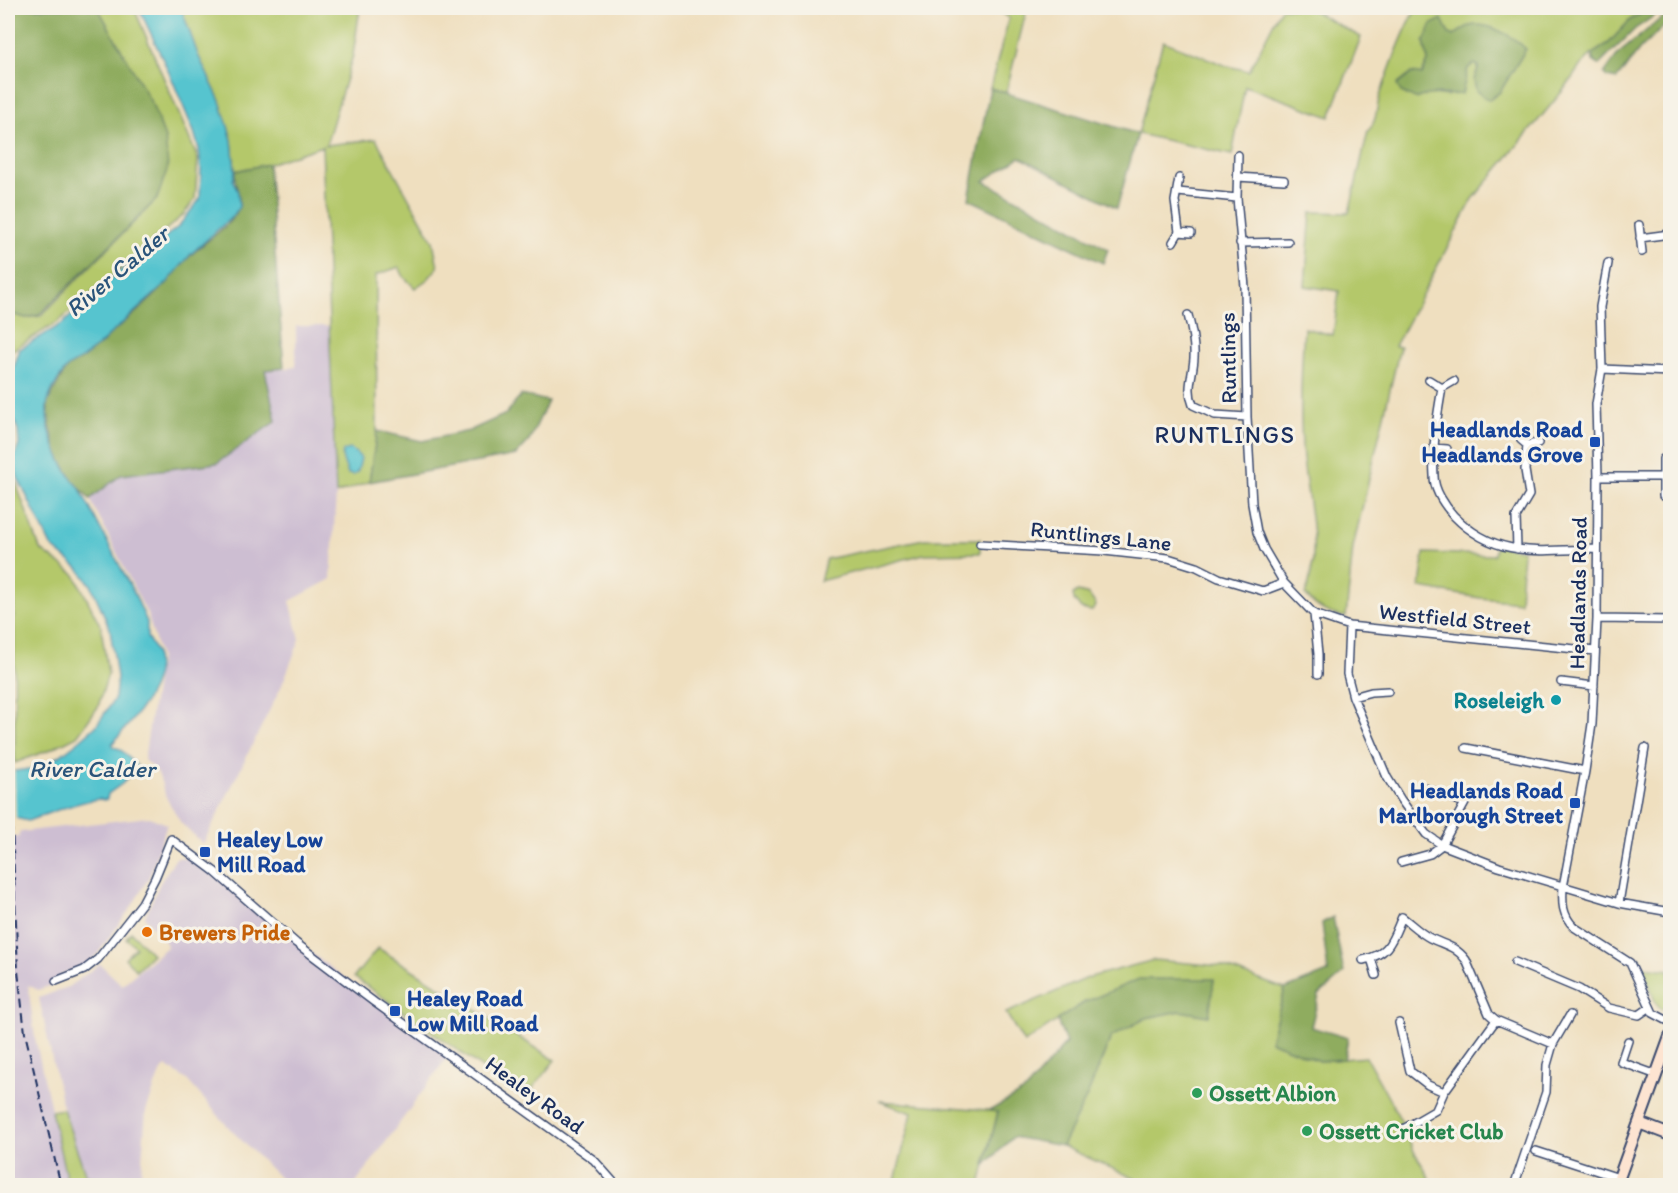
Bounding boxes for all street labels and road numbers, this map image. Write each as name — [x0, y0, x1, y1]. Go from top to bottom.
street label: Runtlings — [1214, 312, 1242, 404]
street label: Runtlings Lane — [1029, 515, 1173, 557]
street label: Headlands Road — [1563, 516, 1593, 670]
street label: Westfield Street — [1378, 598, 1532, 640]
street label: Healey Road — [480, 1050, 590, 1140]

